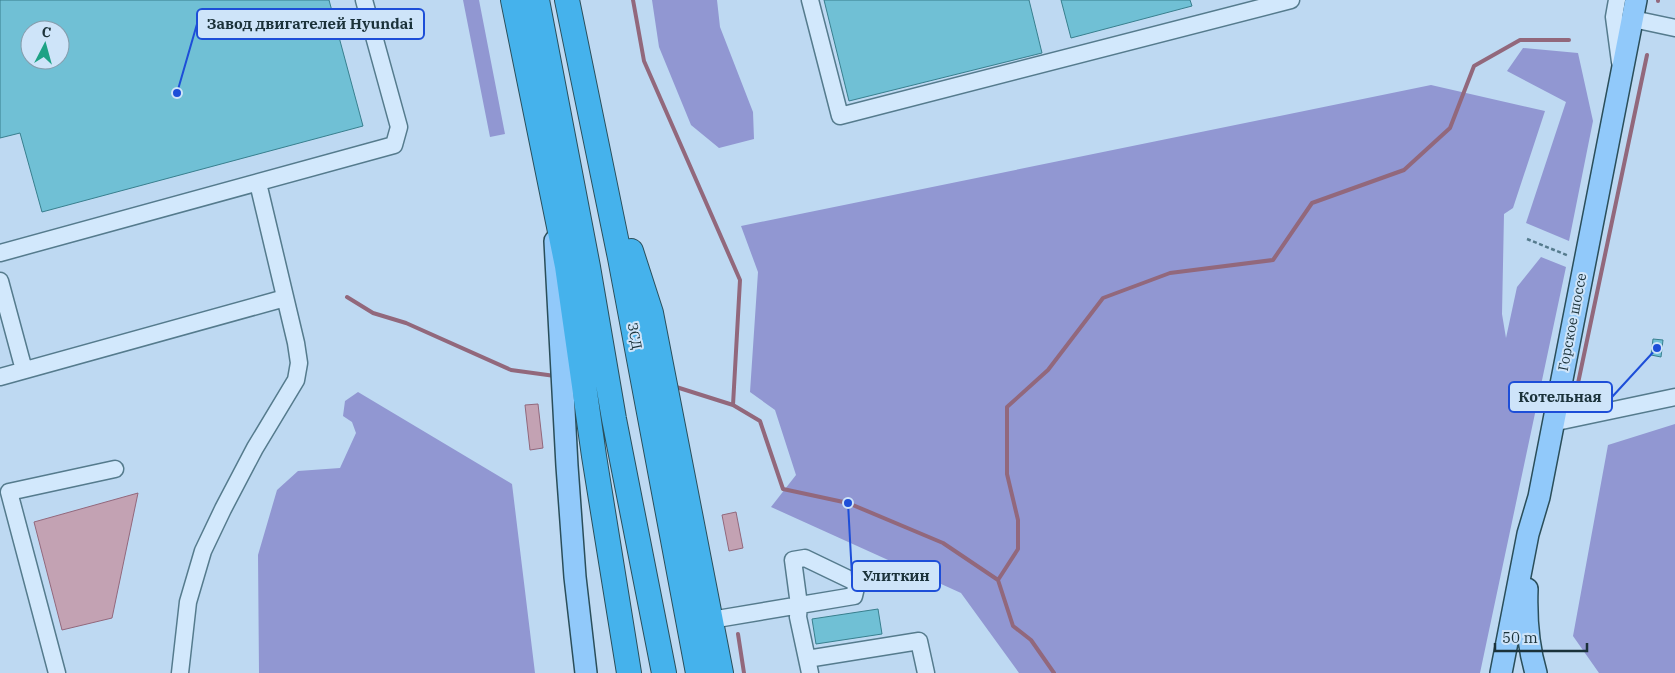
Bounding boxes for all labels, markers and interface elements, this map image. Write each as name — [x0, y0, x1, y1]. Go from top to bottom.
callout: Завод двигателей Hyundai — [197, 9, 424, 39]
text: Завод двигателей Hyundai — [207, 14, 413, 33]
north arrow — [20, 20, 70, 70]
text: С — [41, 23, 52, 42]
street label: Горское шоссе — [1554, 271, 1590, 373]
street label: ЗСД — [624, 321, 646, 351]
callout: Котельная — [1509, 382, 1612, 412]
text: Котельная — [1518, 387, 1602, 406]
callout: Улиткин — [852, 561, 940, 591]
text: Улиткин — [862, 566, 930, 585]
scale bar — [1495, 620, 1588, 652]
text: 50 m — [1502, 628, 1538, 647]

